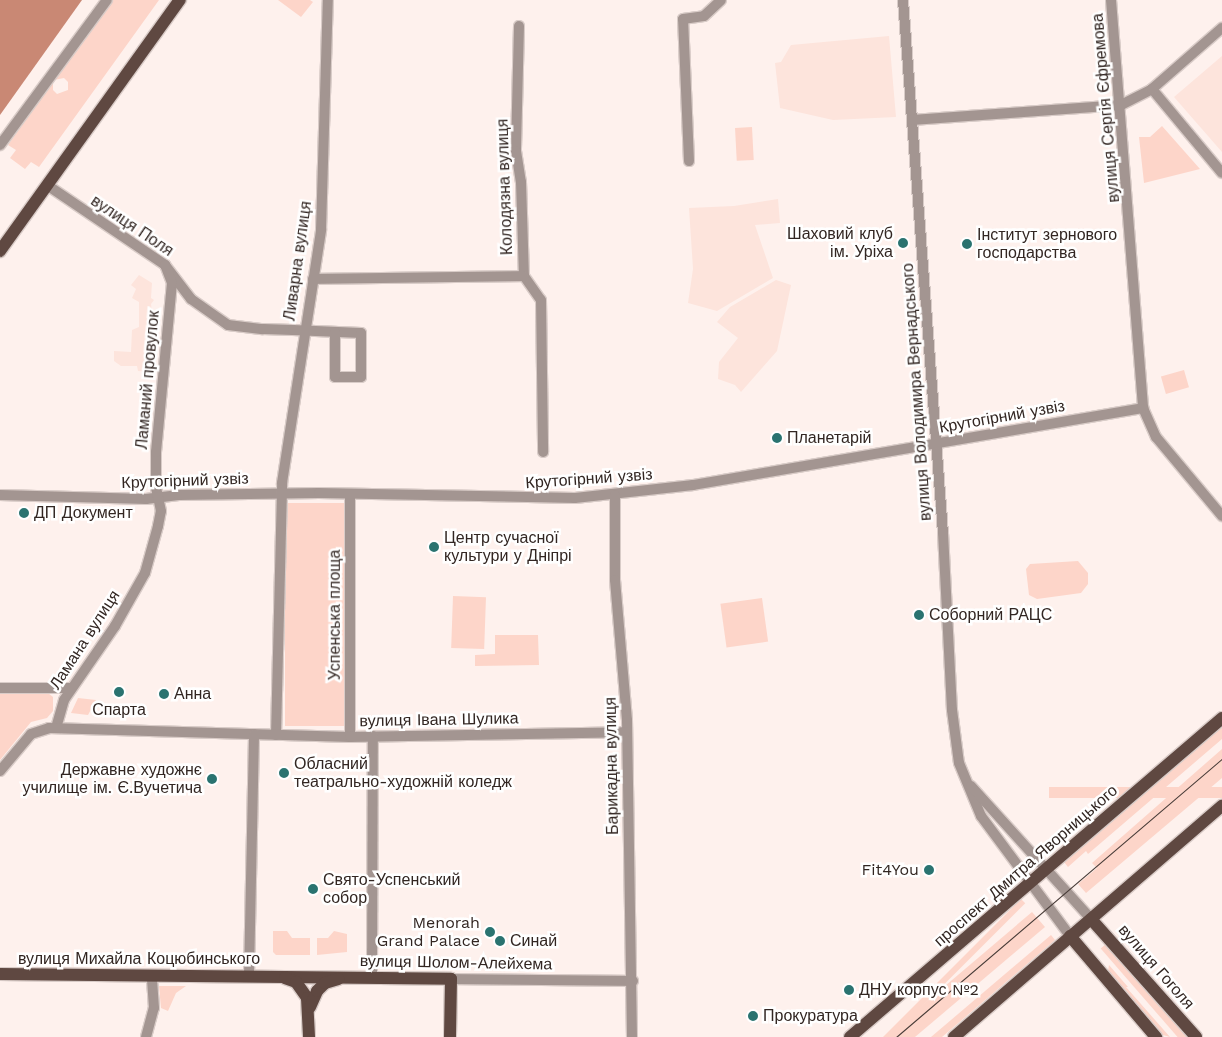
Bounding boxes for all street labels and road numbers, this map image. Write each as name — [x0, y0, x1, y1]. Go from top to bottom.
street label: вулиця Сергія Єфремова — [1088, 13, 1124, 203]
street label: Колодязна вулиця — [493, 119, 517, 255]
street label: вулиця Поля — [87, 191, 177, 261]
street label: Ливарна вулиця — [280, 200, 316, 322]
street label: вулиця Володимира Вернадського — [898, 262, 936, 522]
street label: Ламаний провулок — [132, 310, 164, 450]
street label: Крутогірний узвіз — [938, 396, 1066, 438]
street label: Крутогірний узвіз — [525, 465, 653, 493]
street label: Крутогірний узвіз — [121, 469, 249, 493]
street label: Успенська площа — [325, 550, 345, 680]
street label: Ламана вулиця — [46, 587, 124, 693]
street label: Барикадна вулиця — [601, 697, 623, 835]
street label: вулиця Івана Шулика — [359, 709, 519, 731]
street label: проспект Дмитра Яворницького — [930, 781, 1122, 951]
street label: вулиця Гоголя — [1114, 921, 1198, 1013]
street label: вулиця Михайла Коцюбинського — [18, 949, 260, 969]
street label: вулиця Шолом-Алейхема — [360, 952, 552, 974]

